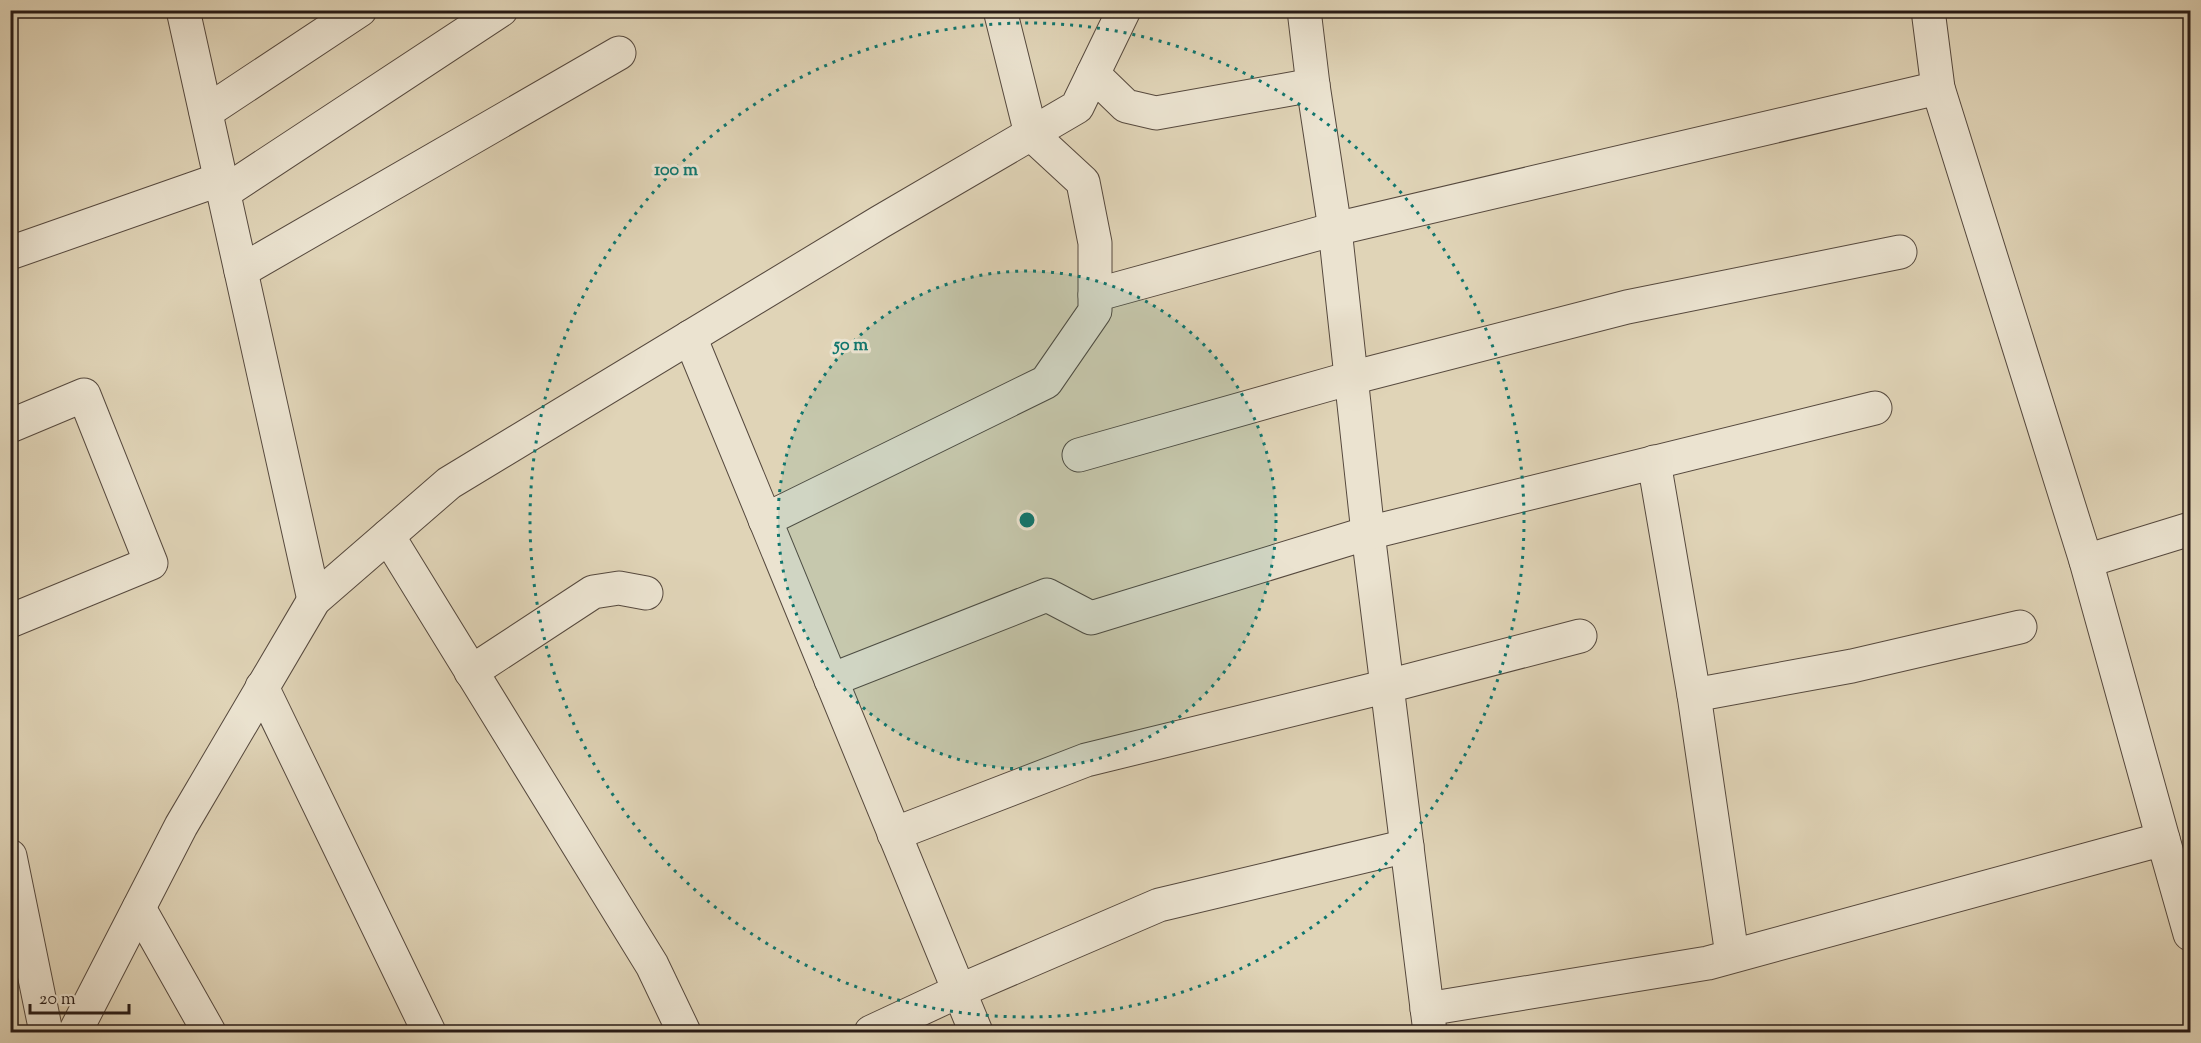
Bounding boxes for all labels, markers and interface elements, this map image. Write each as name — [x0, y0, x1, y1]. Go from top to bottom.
text: 100 m — [654, 158, 698, 184]
text: 50 m — [832, 333, 868, 359]
centre of rings — [1017, 510, 1037, 530]
scale bar — [30, 977, 129, 1015]
text: 20 m — [39, 987, 76, 1013]

